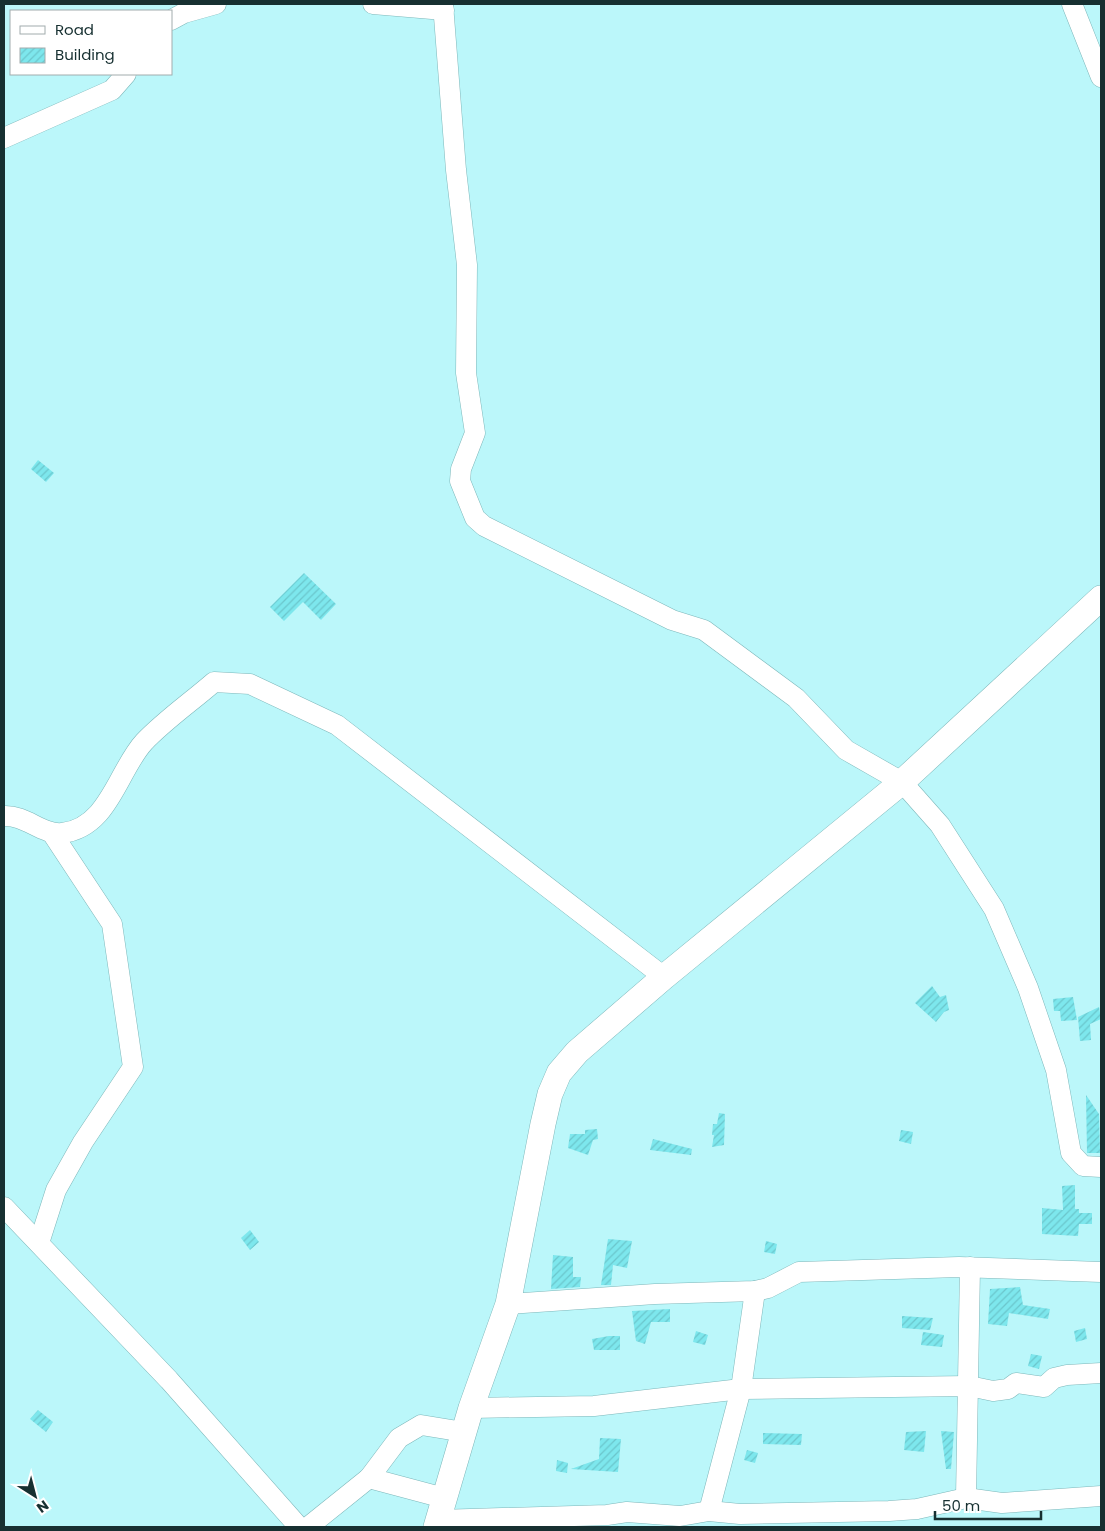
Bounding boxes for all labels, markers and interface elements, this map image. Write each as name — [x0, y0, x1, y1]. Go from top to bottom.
legend — [10, 10, 172, 75]
text: Road — [55, 19, 94, 40]
text: Building — [55, 44, 115, 65]
north arrow — [10, 1471, 60, 1521]
scale bar — [935, 1488, 1041, 1520]
text: N — [33, 1495, 53, 1518]
text: 50 m — [942, 1495, 980, 1516]

